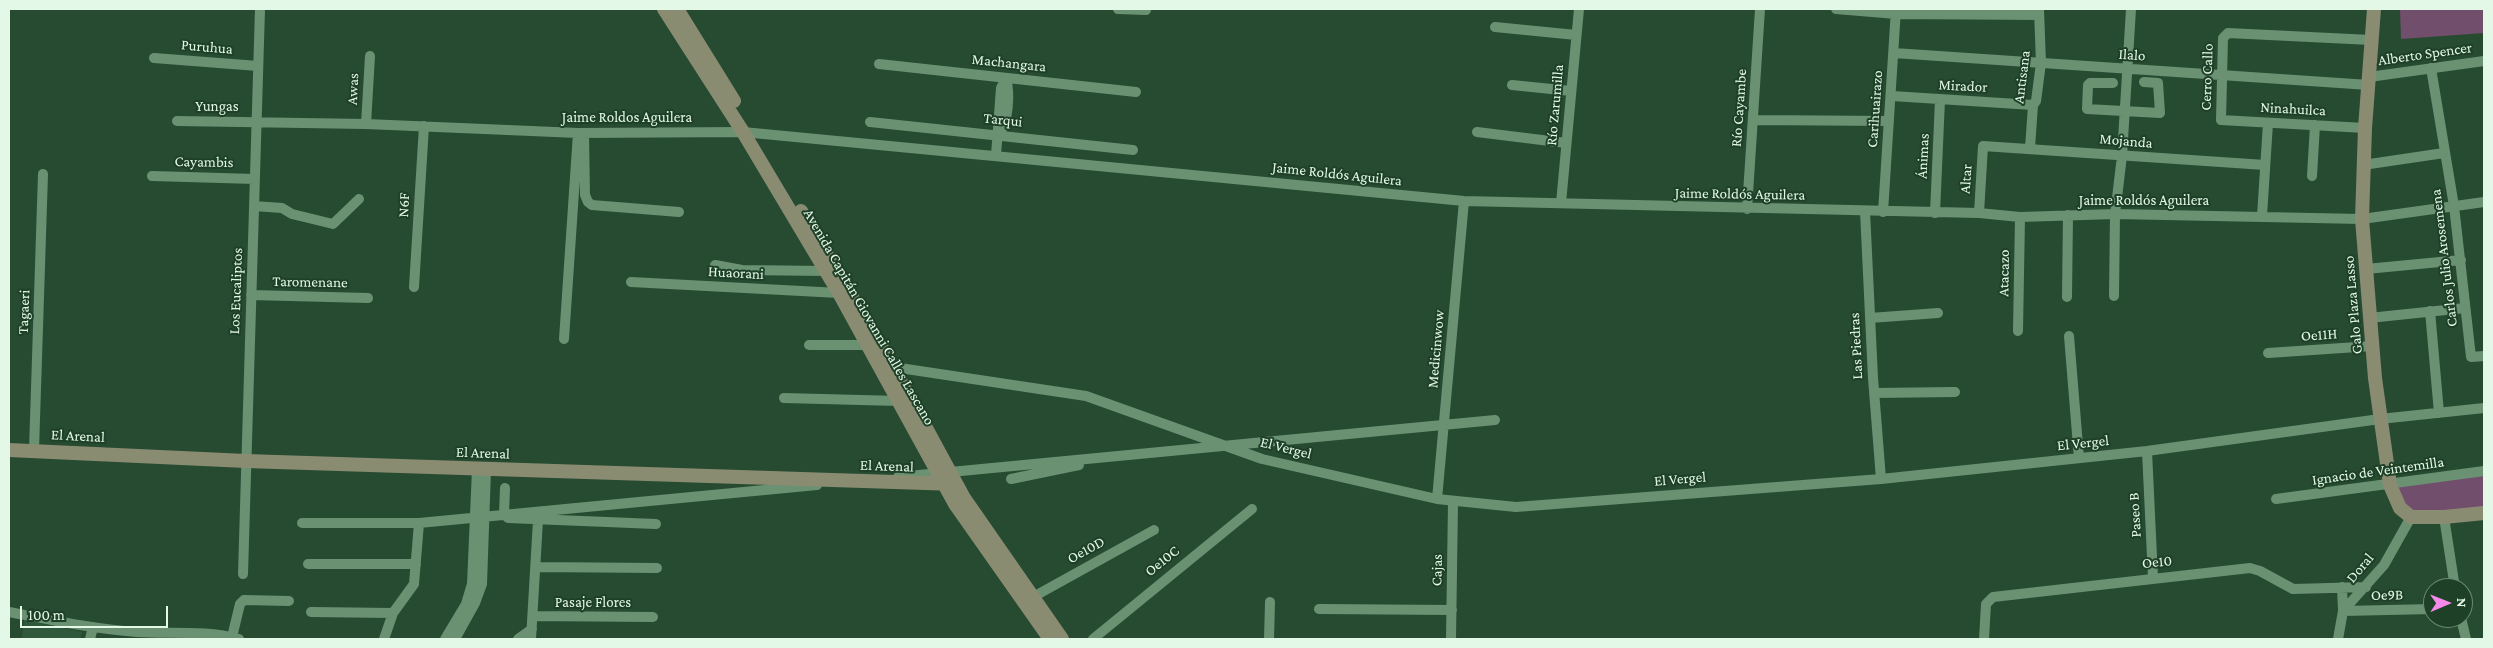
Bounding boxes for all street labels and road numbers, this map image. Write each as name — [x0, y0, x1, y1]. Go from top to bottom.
street label: Puruhua — [180, 36, 234, 58]
street label: Alberto Spencer — [2377, 38, 2473, 70]
street label: Cerro Callo — [2197, 43, 2217, 111]
street label: Ilalo — [2118, 45, 2146, 65]
street label: Antisana — [2010, 49, 2034, 105]
street label: Machangara — [971, 50, 1047, 76]
street label: Río Zarumilla — [1542, 64, 1568, 146]
street label: Río Cayambe — [1727, 68, 1751, 148]
street label: Carihuairazo — [1863, 70, 1887, 148]
street label: Awas — [343, 73, 363, 105]
street label: Mirador — [1938, 76, 1988, 96]
street label: Yungas — [195, 97, 239, 115]
street label: Ninahuilca — [2260, 98, 2326, 120]
street label: Jaime Roldos Aguilera — [562, 108, 692, 126]
street label: Tarqui — [983, 109, 1023, 131]
street label: Mojanda — [2099, 130, 2153, 152]
street label: Ánimas — [1913, 133, 1933, 179]
street label: Cayambis — [174, 152, 234, 172]
street label: Jaime Roldós Aguilera — [1271, 158, 1403, 190]
street label: Altar — [1956, 164, 1976, 194]
street label: Jaime Roldós Aguilera — [1675, 184, 1805, 204]
street label: Carlos Julio Arosemena — [2427, 188, 2461, 328]
street label: Jaime Roldós Aguilera — [2079, 191, 2209, 209]
street label: N6F — [394, 192, 414, 218]
street label: Avenida Capitán Giovanni Calles Lascano — [800, 206, 938, 428]
street label: Los Eucaliptos — [225, 247, 247, 335]
street label: Atacazo — [1995, 249, 2013, 297]
street label: Galo Plaza Lasso — [2340, 255, 2366, 355]
street label: Huaorani — [707, 263, 765, 283]
street label: Taromenane — [272, 272, 348, 292]
street label: Tagaeri — [14, 289, 34, 335]
street label: Medicinwow — [1424, 309, 1448, 389]
street label: Las Piedras — [1845, 312, 1867, 380]
street label: Oe11H — [2300, 325, 2338, 345]
street label: El Arenal — [51, 426, 105, 446]
street label: El Vergel — [2056, 431, 2110, 455]
street label: El Vergel — [1259, 433, 1313, 463]
street label: El Arenal — [456, 443, 510, 463]
street label: Ignacio de Veintemilla — [2311, 453, 2445, 489]
street label: El Arenal — [860, 456, 914, 476]
street label: El Vergel — [1653, 468, 1707, 490]
street label: Paseo B — [2125, 492, 2145, 538]
street label: Oe10D — [1064, 532, 1108, 568]
street label: Oe10C — [1141, 542, 1183, 580]
street label: Doral — [2342, 549, 2378, 587]
street label: Oe10 — [2141, 551, 2173, 573]
street label: Cajas — [1428, 554, 1446, 586]
street label: Oe9B — [2371, 586, 2403, 604]
street label: Pasaje Flores — [555, 593, 631, 611]

